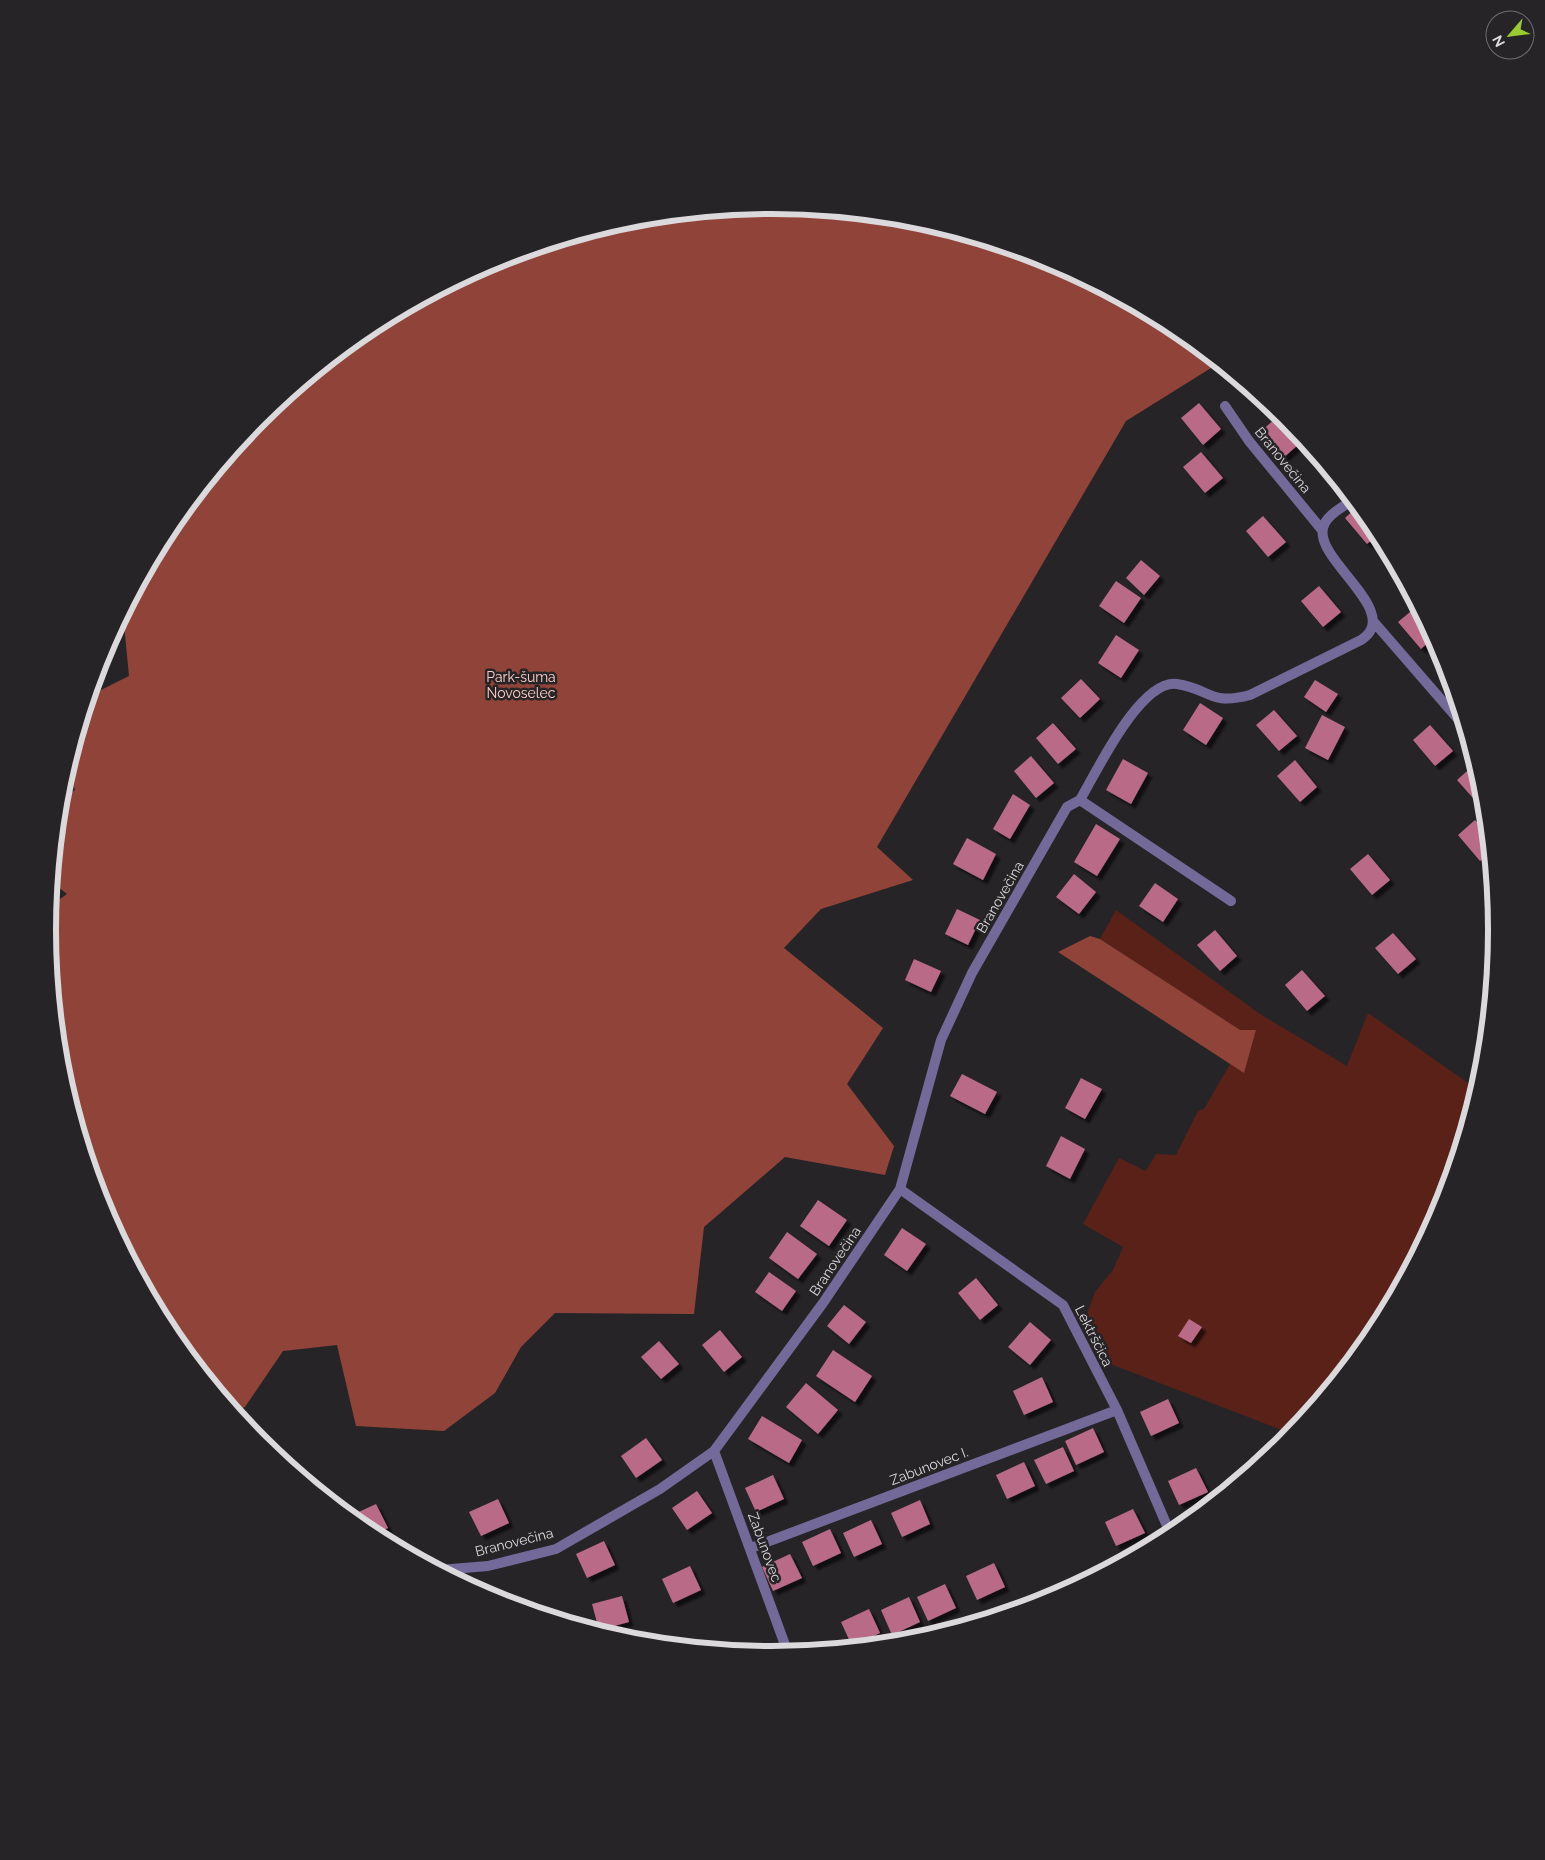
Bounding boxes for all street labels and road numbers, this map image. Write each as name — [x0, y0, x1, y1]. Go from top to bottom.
street label: Branovečina — [1252, 424, 1314, 496]
street label: Branovečina — [973, 858, 1027, 936]
street label: Branovečina — [806, 1223, 864, 1299]
street label: Lektrščica — [1072, 1303, 1116, 1369]
street label: Zabunovec I. — [888, 1444, 970, 1488]
street label: Zabunovec — [745, 1510, 785, 1584]
street label: Branovečina — [473, 1525, 555, 1559]

